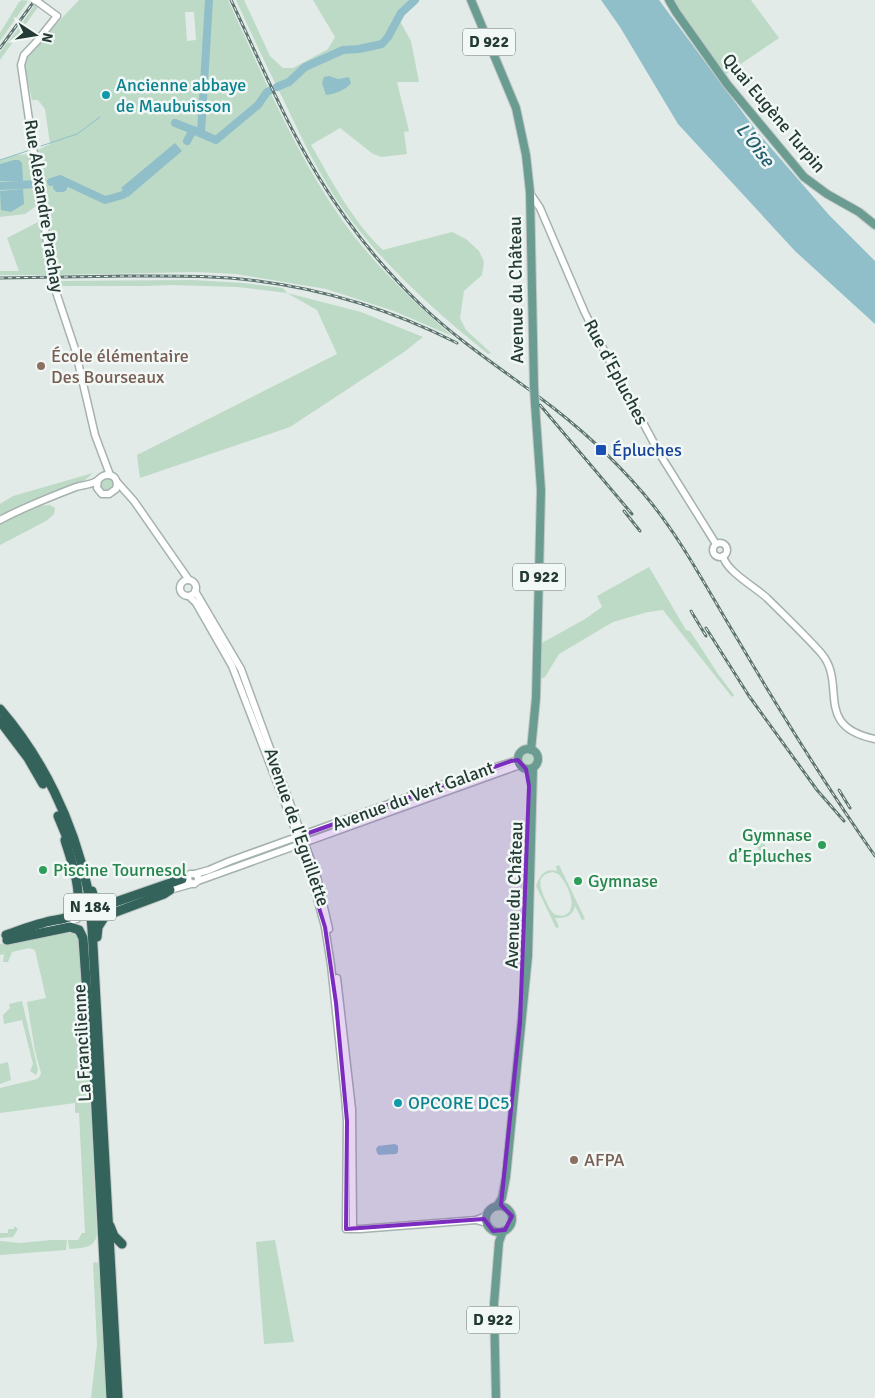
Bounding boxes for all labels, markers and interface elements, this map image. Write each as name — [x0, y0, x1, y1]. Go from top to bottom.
north arrow — [10, 10, 60, 60]
road number: D 922 — [463, 28, 515, 56]
text: N — [38, 31, 57, 44]
street label: Quai Eugène Turpin — [718, 49, 830, 177]
place label: Ancienne abbaye de Maubuisson — [116, 74, 246, 117]
marker: Ancienne abbaye de Maubuisson — [100, 89, 112, 101]
street label: Rue Alexandre Prachay — [19, 118, 69, 295]
water label: L'Oise — [730, 118, 781, 173]
street label: Avenue du Château — [504, 216, 528, 364]
street label: Rue d'Epluches — [579, 316, 653, 429]
place label: École élémentaire Des Bourseaux — [51, 345, 189, 388]
marker: École élémentaire Des Bourseaux — [35, 360, 47, 372]
place label: Épluches — [612, 439, 682, 461]
marker: Épluches — [594, 443, 608, 457]
road number: D 922 — [513, 564, 565, 590]
street label: Avenue de l'Eguillette — [260, 745, 334, 909]
street label: Avenue du Vert Galant — [329, 756, 497, 836]
street label: Avenue du Château — [500, 821, 528, 969]
place label: Gymnase d’Epluches — [729, 824, 812, 867]
marker: Gymnase d’Epluches — [816, 839, 828, 851]
place label: Piscine Tournesol — [53, 859, 187, 881]
marker: Piscine Tournesol — [37, 864, 49, 876]
place label: Gymnase — [588, 870, 658, 892]
marker: Gymnase — [572, 875, 584, 887]
road number: N 184 — [64, 894, 116, 920]
street label: La Francilienne — [68, 984, 96, 1102]
place label: OPCORE DC5 — [408, 1092, 510, 1114]
marker: OPCORE DC5 — [392, 1097, 404, 1109]
place label: AFPA — [584, 1149, 625, 1171]
marker: AFPA — [568, 1154, 580, 1166]
road number: D 922 — [467, 1306, 519, 1334]

